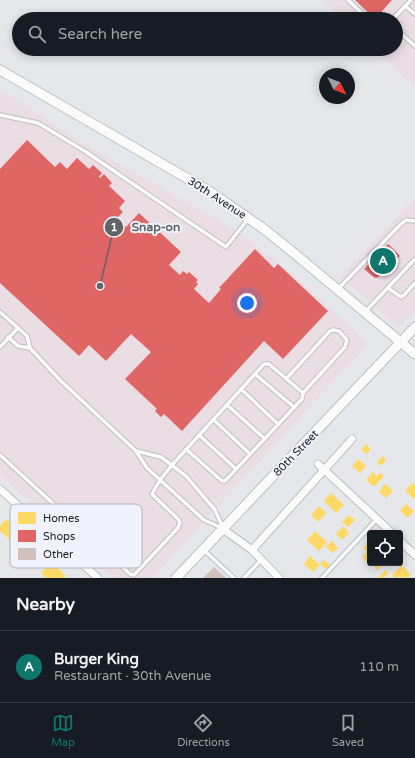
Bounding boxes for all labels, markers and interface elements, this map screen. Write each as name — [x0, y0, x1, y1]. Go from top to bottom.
search box — [12, 12, 403, 56]
icon: search — [26, 23, 48, 45]
text: Search here — [58, 25, 142, 43]
north arrow — [319, 68, 355, 104]
street label: 30th Avenue — [185, 174, 249, 222]
callout: Snap-on — [104, 215, 189, 239]
text: 1 — [110, 220, 118, 234]
text: Snap-on — [132, 220, 180, 235]
pin: A — [370, 246, 396, 276]
your location — [237, 293, 257, 313]
street label: 80th Street — [271, 427, 321, 479]
legend — [10, 504, 142, 568]
text: Homes — [43, 512, 79, 525]
text: Shops — [43, 530, 75, 543]
map controls — [367, 530, 403, 566]
button: locate — [367, 530, 403, 566]
text: Other — [43, 548, 74, 561]
text: Nearby — [16, 594, 75, 615]
text: Burger King — [54, 650, 139, 668]
text: A — [24, 659, 34, 675]
text: 110 m — [359, 659, 399, 675]
text: Restaurant · 30th Avenue — [54, 668, 211, 684]
tab: Map — [51, 712, 75, 749]
tab: Directions — [177, 712, 230, 749]
tab: Saved — [332, 712, 364, 749]

